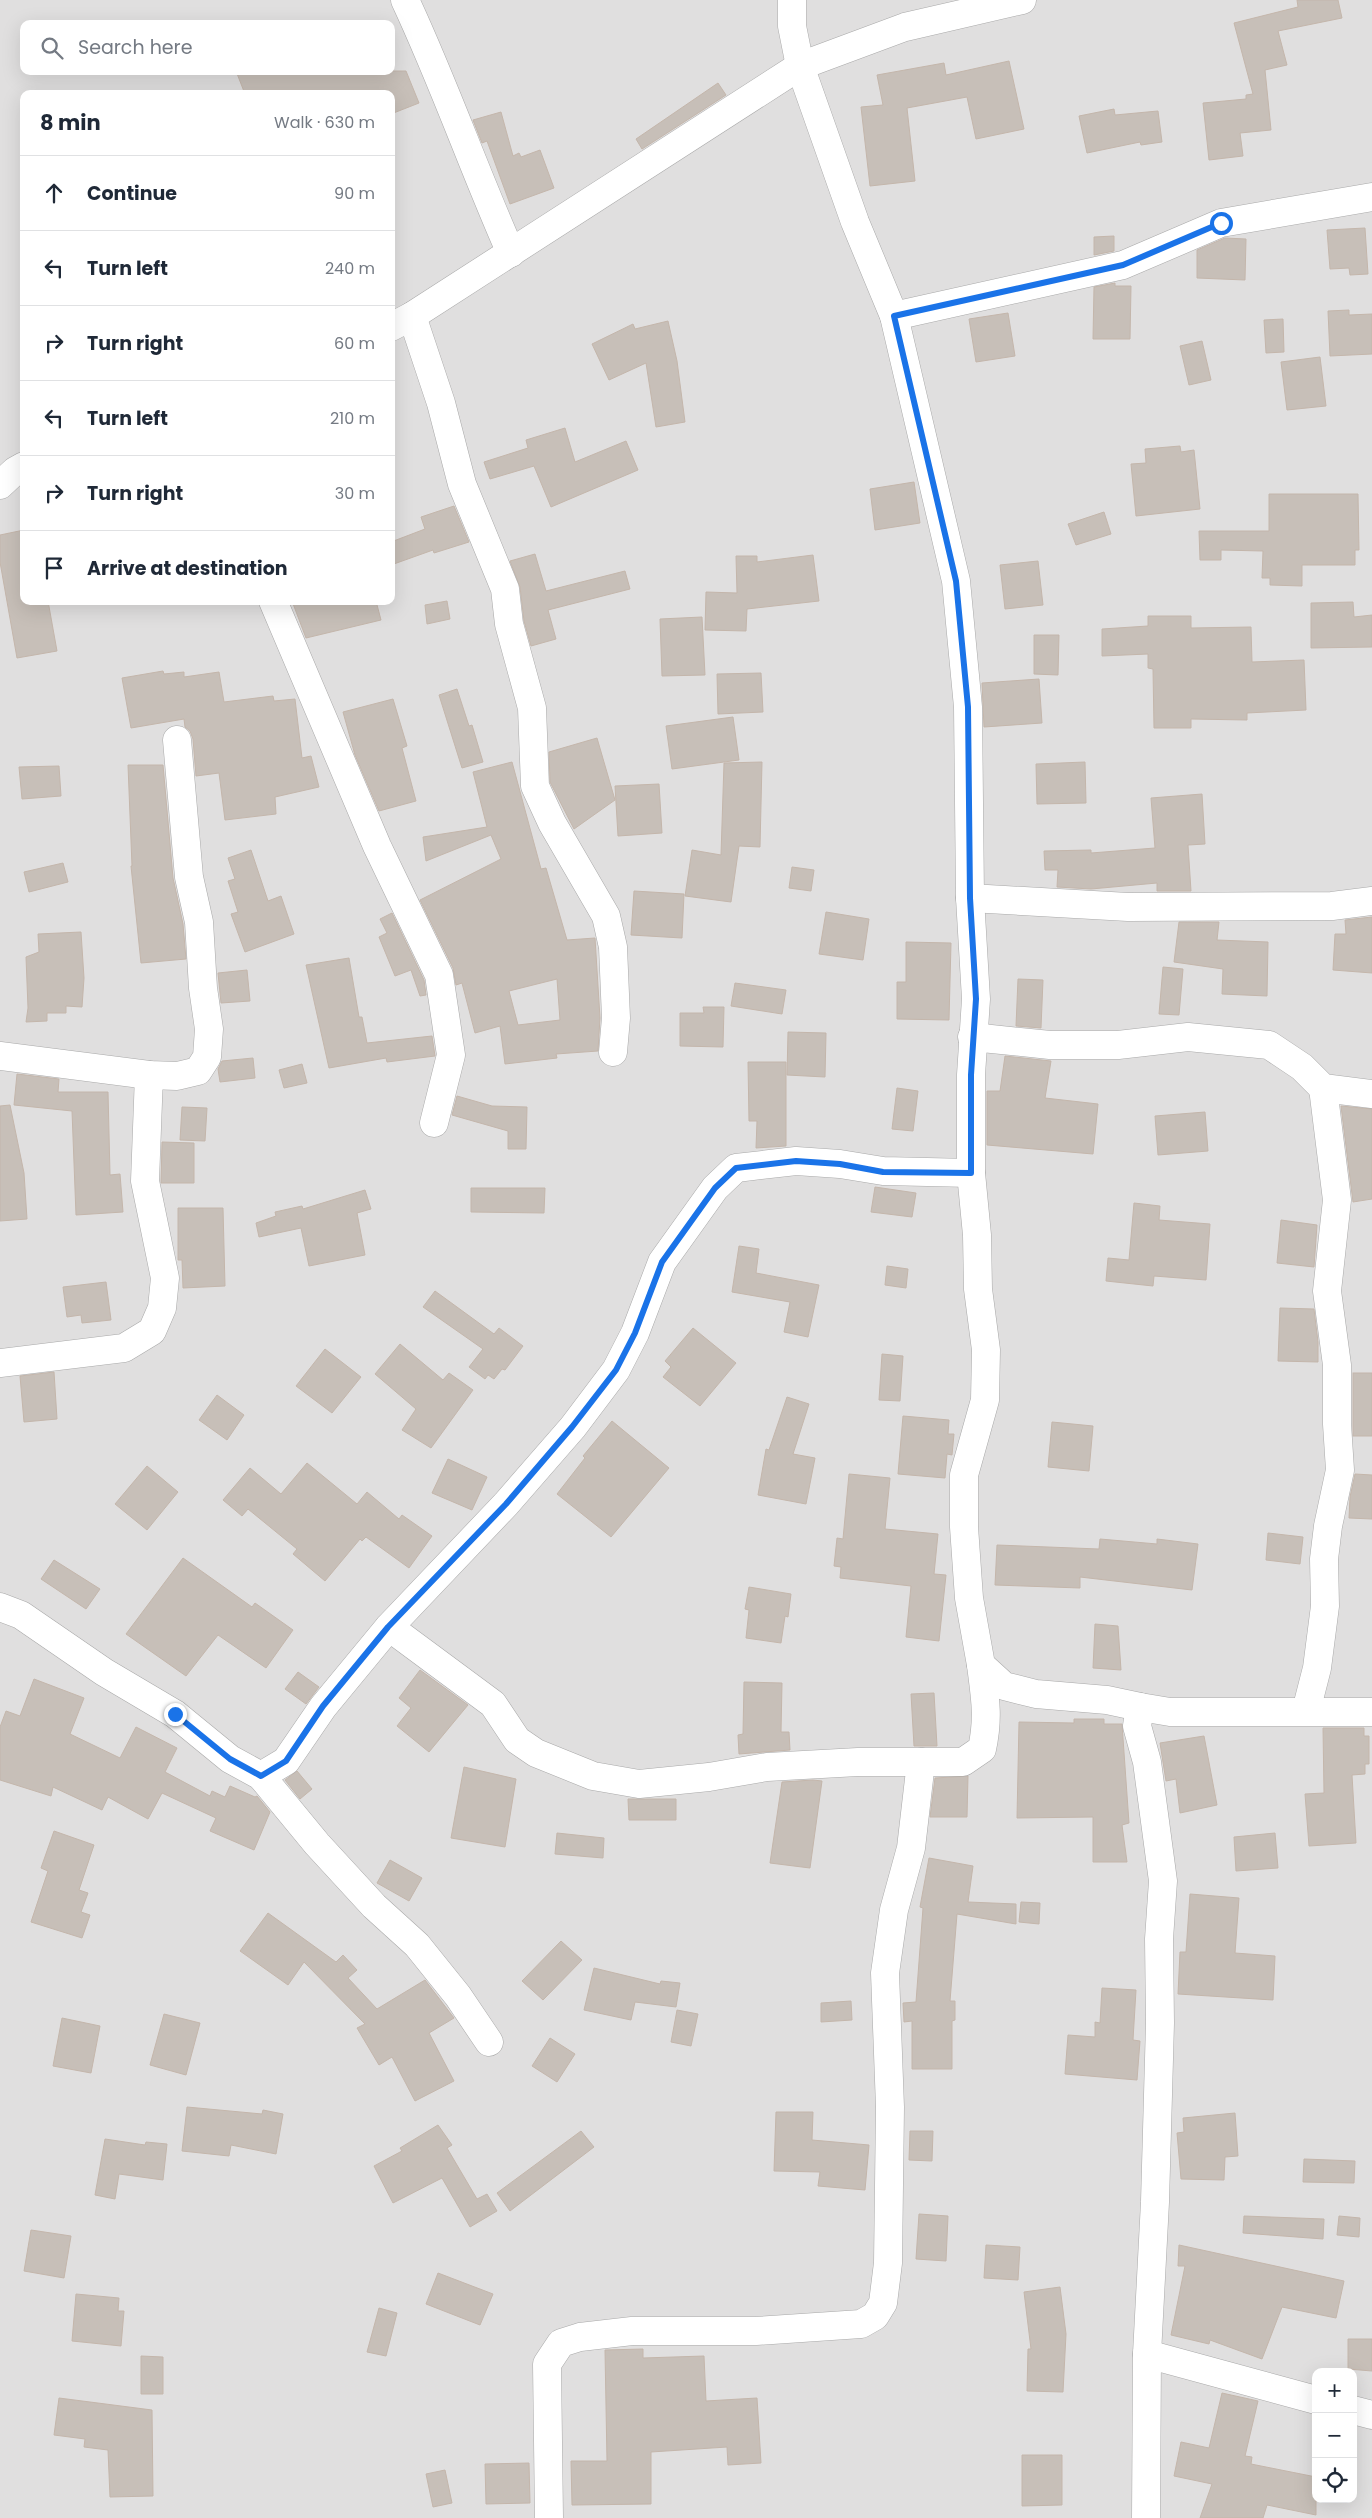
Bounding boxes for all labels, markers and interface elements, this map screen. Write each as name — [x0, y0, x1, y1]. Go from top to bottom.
search box — [20, 20, 395, 75]
icon: search — [38, 34, 66, 62]
text: Search here — [78, 34, 192, 61]
text: 8 min — [40, 108, 101, 137]
text: Walk · 630 m — [274, 111, 375, 134]
icon: ahead — [40, 179, 68, 207]
text: Continue — [87, 180, 177, 207]
text: 90 m — [334, 182, 375, 205]
route start — [1210, 212, 1233, 235]
icon: left — [40, 254, 68, 282]
text: Turn left — [87, 255, 168, 282]
text: 240 m — [325, 257, 375, 280]
icon: right — [40, 329, 68, 357]
text: Turn right — [87, 330, 183, 357]
text: 60 m — [334, 332, 375, 355]
icon: left — [40, 404, 68, 432]
text: Turn left — [87, 405, 168, 432]
text: 210 m — [330, 407, 375, 430]
icon: right — [40, 479, 68, 507]
text: Turn right — [87, 480, 183, 507]
text: 30 m — [335, 482, 375, 505]
icon: arrive — [40, 554, 68, 582]
text: Arrive at destination — [87, 555, 288, 582]
route end — [164, 1703, 187, 1726]
map controls — [1312, 2368, 1357, 2503]
button: + — [1312, 2368, 1357, 2413]
button: − — [1312, 2413, 1357, 2458]
button: locate — [1312, 2458, 1357, 2503]

